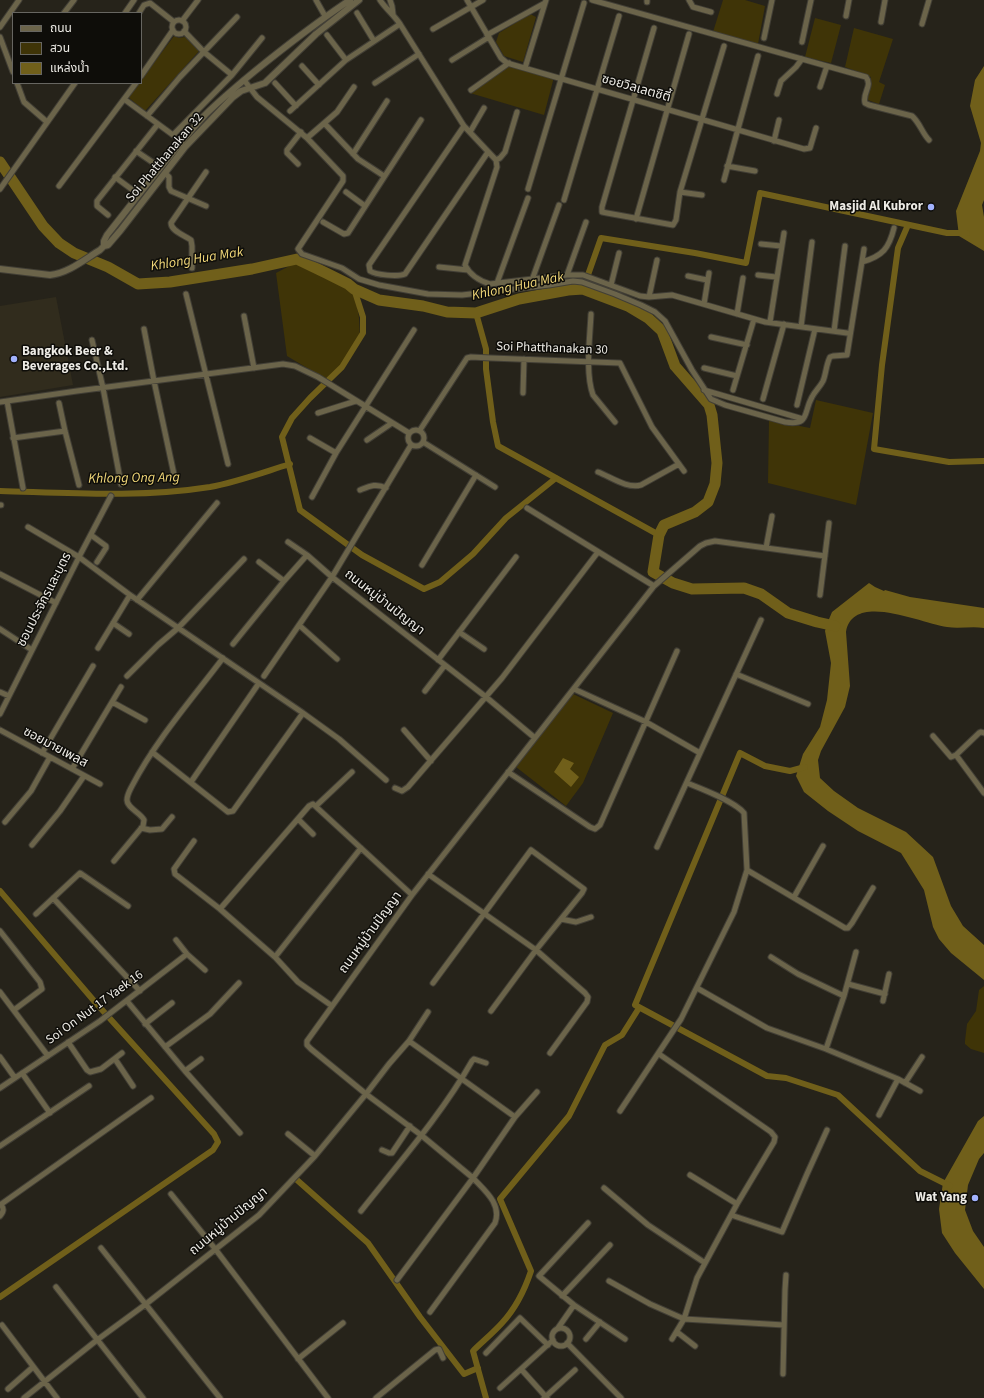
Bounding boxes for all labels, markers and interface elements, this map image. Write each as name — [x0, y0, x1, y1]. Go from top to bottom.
legend — [12, 12, 142, 84]
text: ถนน — [50, 20, 72, 37]
text: สวน — [50, 40, 70, 57]
text: แหล่งน้ำ — [50, 60, 89, 77]
street label: ซอยวิลเลตซิตี้ — [600, 72, 672, 106]
street label: Soi Phatthanakan 32 — [123, 110, 207, 206]
place label: Masjid Al Kubror — [829, 199, 923, 215]
marker: Masjid Al Kubror — [926, 202, 936, 212]
water label: Khlong Hua Mak — [149, 244, 245, 276]
water label: Khlong Hua Mak — [470, 269, 566, 305]
street label: Soi Phatthanakan 30 — [496, 339, 608, 359]
place label: Bangkok Beer & Beverages Co.,Ltd. — [22, 344, 128, 375]
marker: Bangkok Beer & Beverages Co.,Ltd. — [9, 354, 19, 364]
water label: Khlong Ong Ang — [88, 470, 180, 488]
street label: ซอนประจักรและบุตร — [14, 550, 76, 650]
street label: ถนนหมู่บ้านปัญญา — [341, 567, 427, 639]
street label: ซอยมายเพลส — [20, 724, 90, 772]
street label: ถนนหมู่บ้านปัญญา — [336, 889, 406, 977]
street label: Soi On Nut 17 Yaek 16 — [43, 967, 147, 1049]
street label: ถนนหมู่บ้านปัญญา — [187, 1185, 271, 1259]
place label: Wat Yang — [915, 1190, 967, 1206]
marker: Wat Yang — [970, 1193, 980, 1203]

